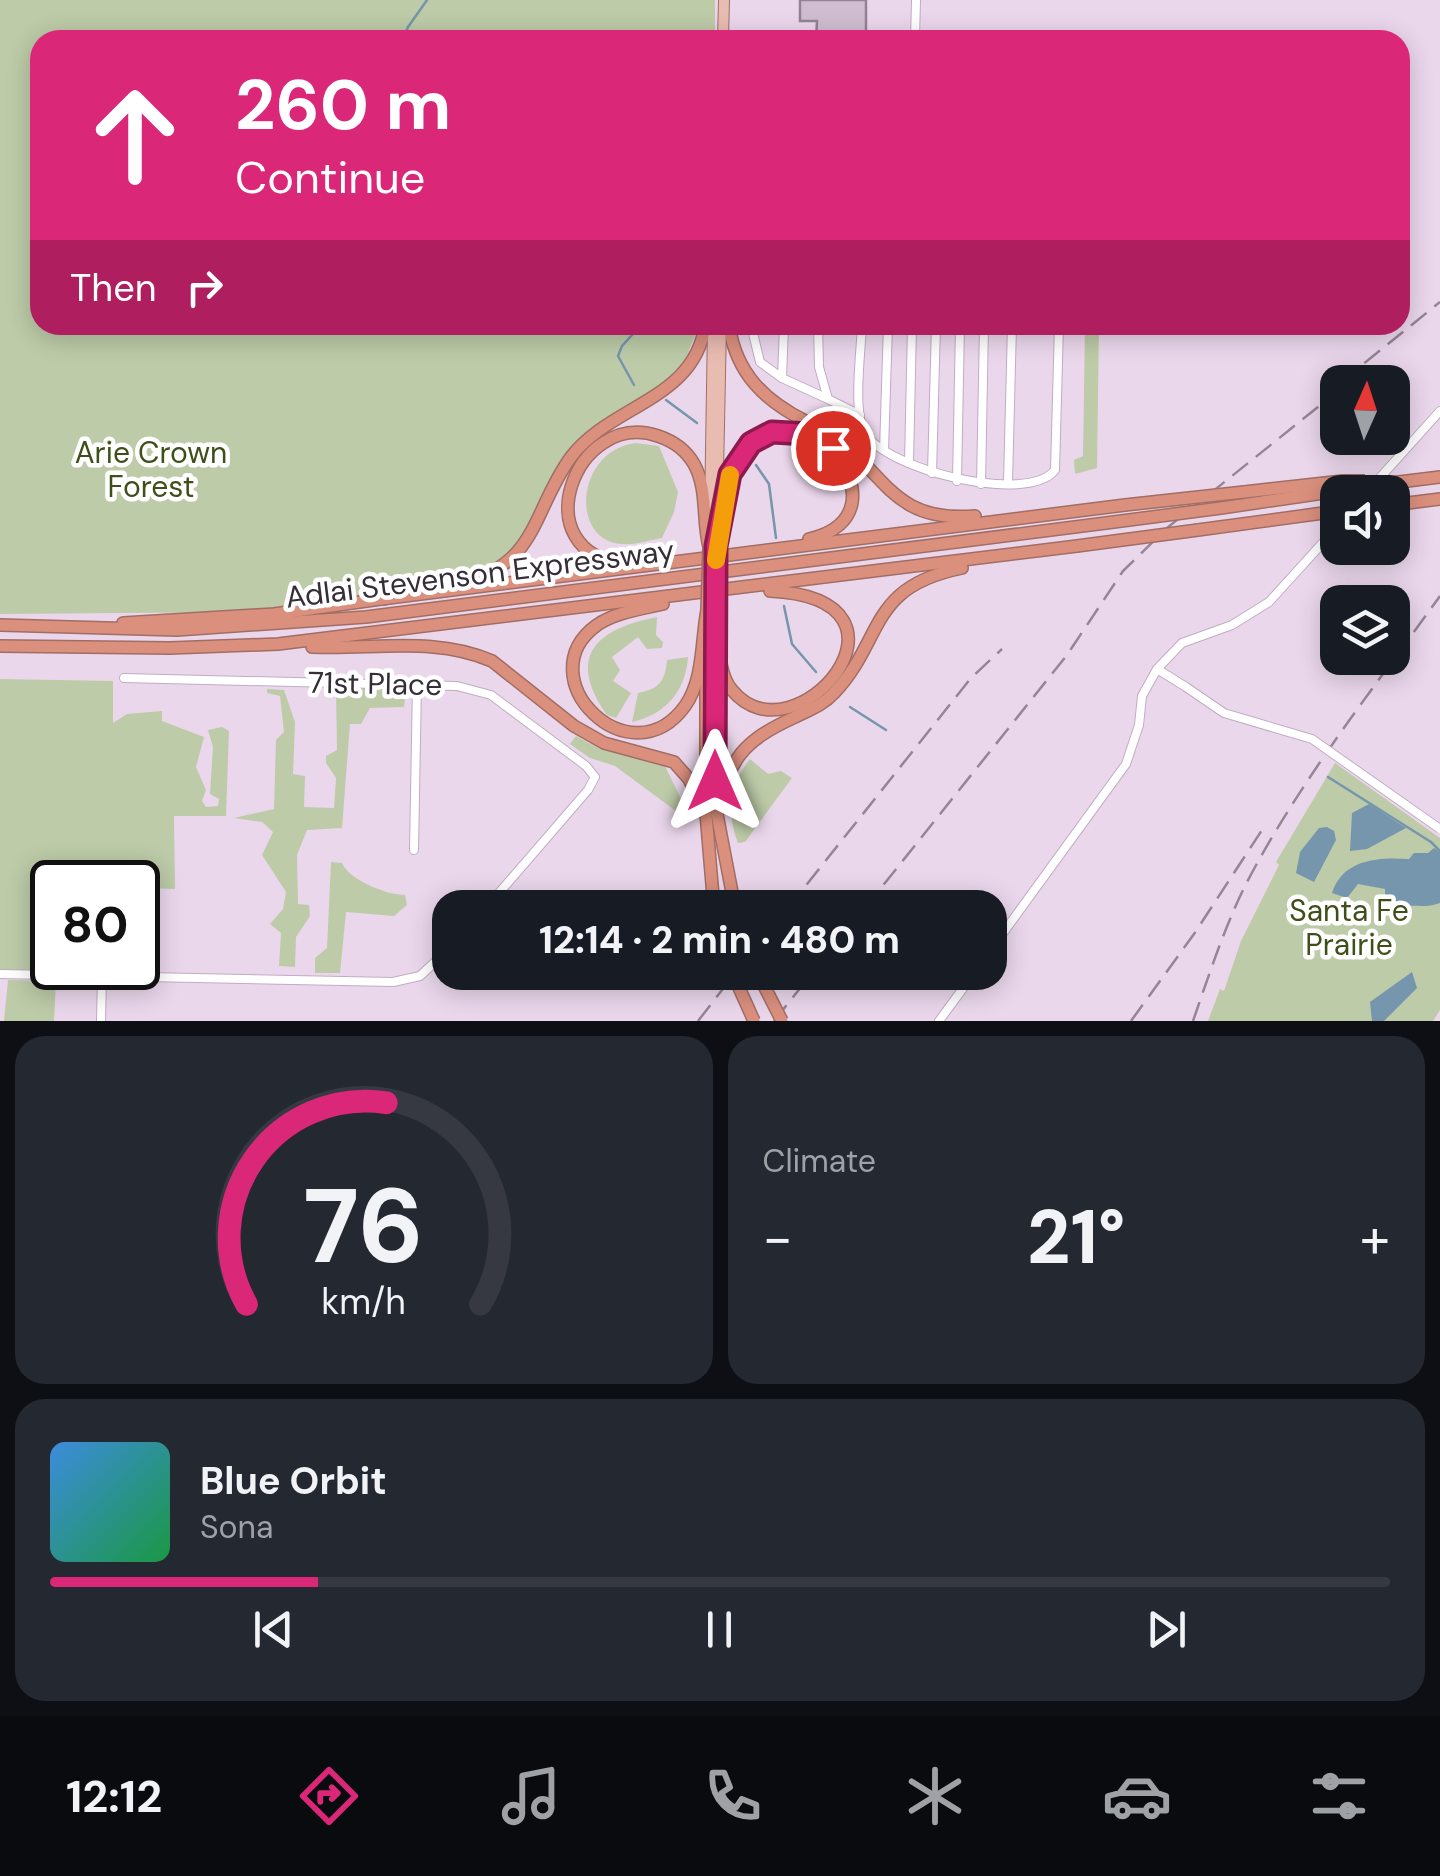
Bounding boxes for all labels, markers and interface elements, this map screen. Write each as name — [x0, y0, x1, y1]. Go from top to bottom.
text: 260 m — [235, 60, 451, 151]
icon: ahead — [70, 70, 200, 200]
text: Continue — [235, 148, 425, 207]
icon: right — [177, 260, 232, 315]
text: Then — [70, 263, 157, 313]
north arrow — [1320, 365, 1410, 455]
map controls — [1320, 365, 1410, 675]
pin — [791, 406, 876, 491]
icon: arrive — [806, 421, 861, 476]
park label: Arie Crown Forest — [75, 433, 227, 506]
button: sound — [1320, 475, 1410, 565]
street label: Adlai Stevenson Expressway — [283, 530, 677, 617]
button: layers — [1320, 585, 1410, 675]
street label: 71st Place — [308, 663, 442, 704]
position arrow — [663, 729, 767, 833]
speed limit sign: 80 — [30, 860, 160, 990]
park label: Santa Fe Prairie — [1289, 891, 1409, 964]
text: 12:14 · 2 min · 480 m — [539, 915, 900, 965]
text: Climate — [763, 1140, 876, 1182]
text: 76 — [303, 1159, 424, 1294]
text: 21° — [1027, 1189, 1125, 1286]
text: − — [763, 1202, 793, 1274]
text: + — [1360, 1202, 1390, 1274]
text: km/h — [322, 1279, 406, 1325]
text: Blue Orbit — [200, 1456, 387, 1506]
text: Sona — [200, 1506, 273, 1548]
icon: previous — [246, 1602, 301, 1657]
icon: pause — [692, 1602, 747, 1657]
icon: next — [1139, 1602, 1194, 1657]
icon: directions — [294, 1761, 364, 1831]
icon: music — [496, 1761, 566, 1831]
icon: phone — [698, 1761, 768, 1831]
icon: climate — [900, 1761, 970, 1831]
icon: car — [1102, 1761, 1172, 1831]
icon: filters — [1304, 1761, 1374, 1831]
text: 12:12 — [66, 1767, 162, 1826]

